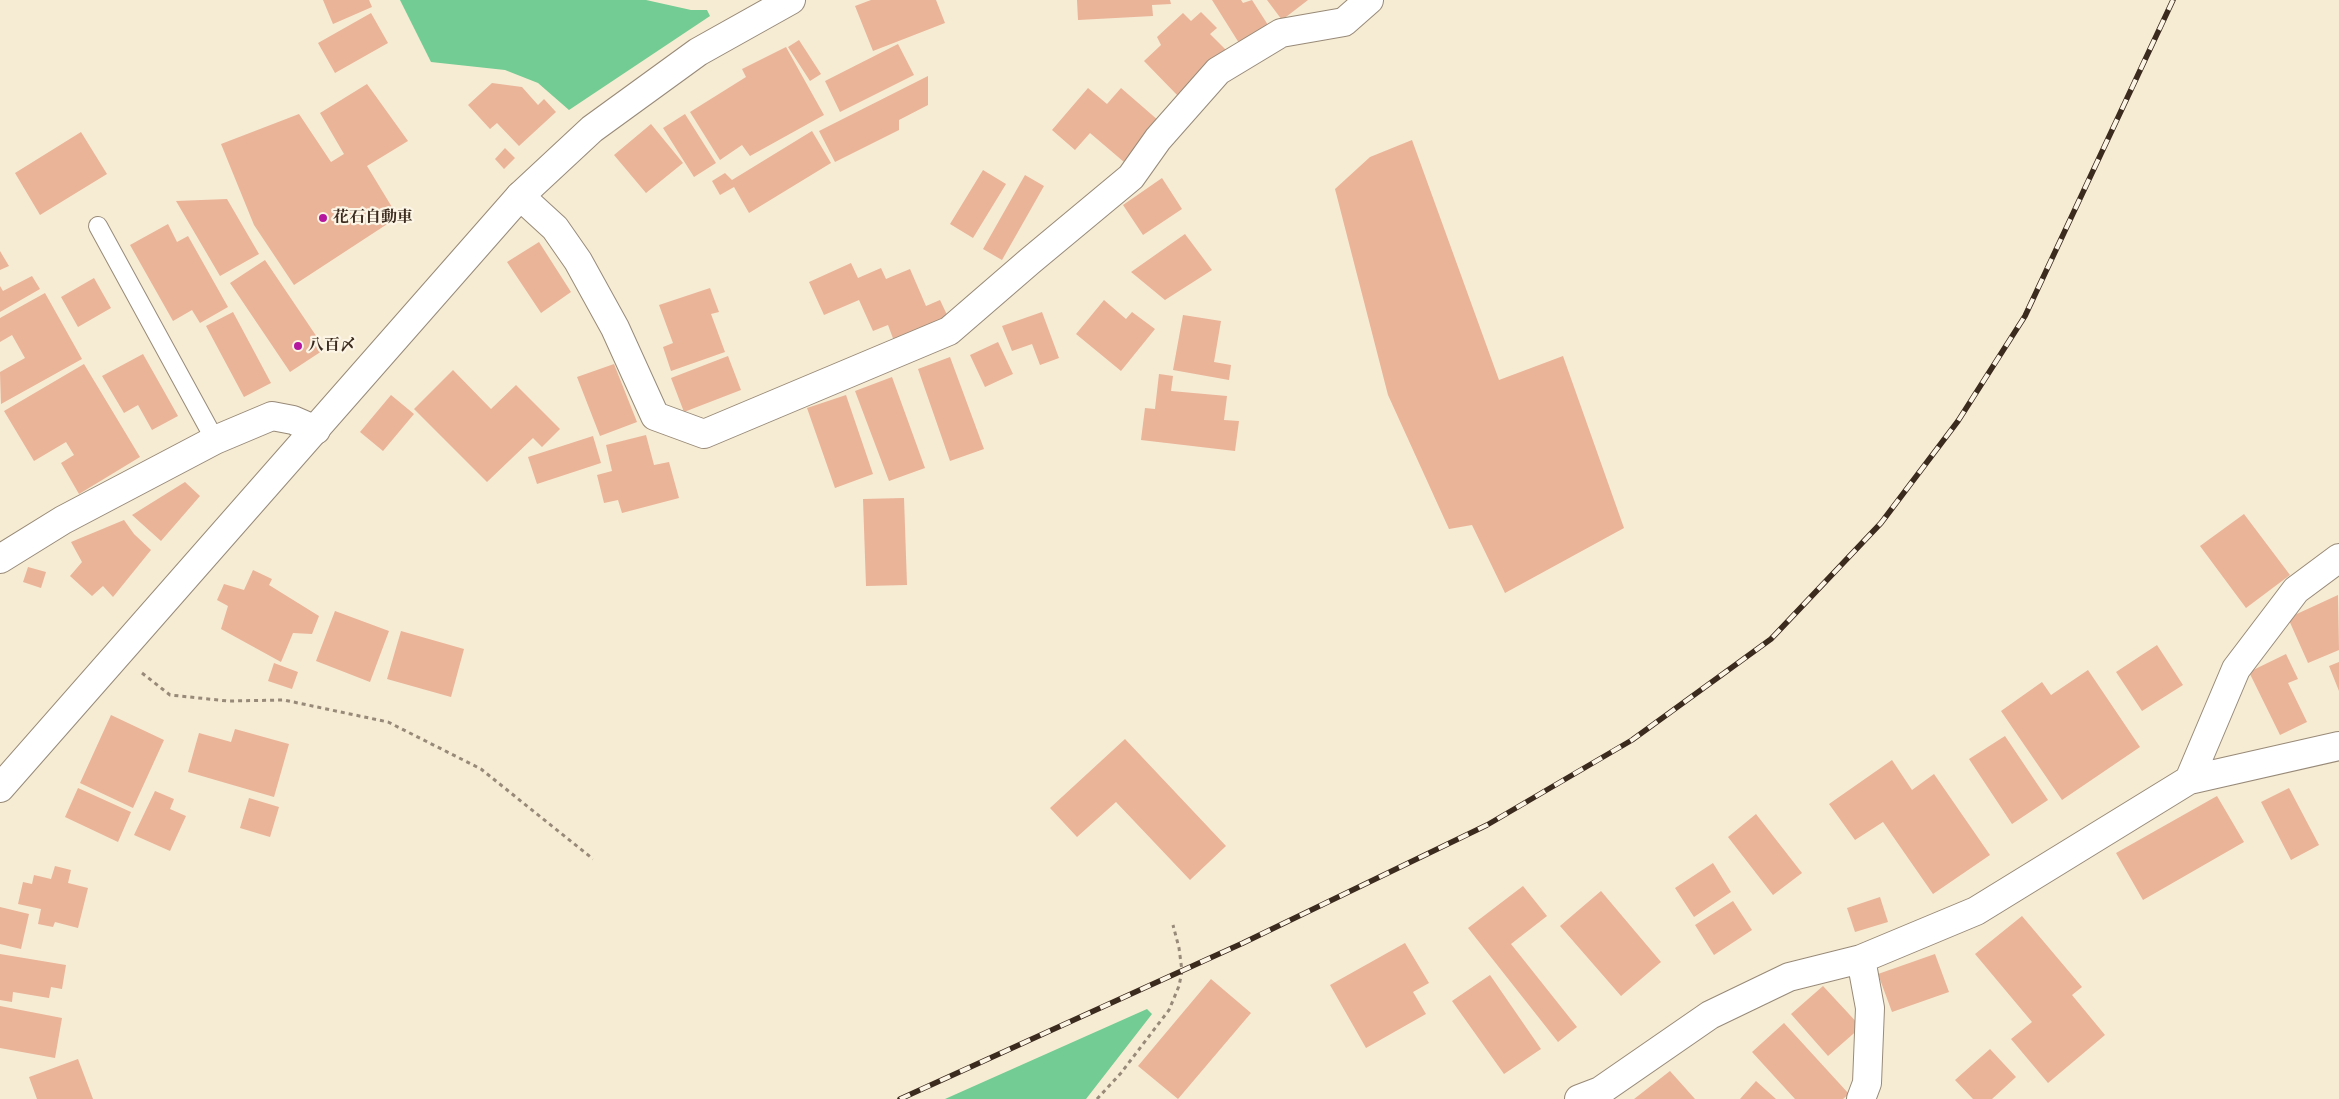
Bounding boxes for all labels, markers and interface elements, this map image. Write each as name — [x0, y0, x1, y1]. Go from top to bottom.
place label: 花石自動車 — [333, 208, 413, 228]
marker: 花石自動車 — [317, 212, 329, 224]
place label: 八百〆 — [308, 336, 356, 356]
marker: 八百〆 — [292, 340, 304, 352]

